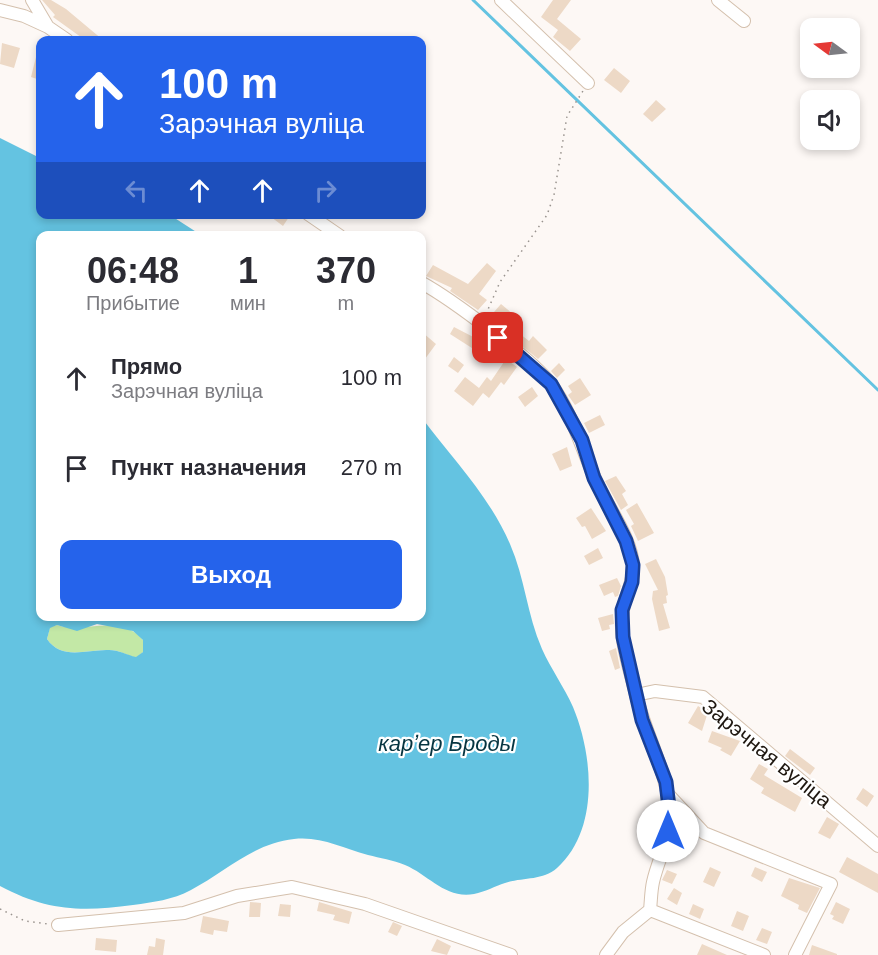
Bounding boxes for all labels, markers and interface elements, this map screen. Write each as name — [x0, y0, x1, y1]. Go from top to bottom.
north arrow — [800, 18, 860, 78]
map controls — [800, 18, 860, 150]
icon: ahead — [60, 60, 138, 138]
text: 100 m — [159, 60, 278, 107]
button: sound — [800, 90, 860, 150]
text: Зарэчная вуліца — [159, 109, 364, 139]
icon: left — [120, 174, 153, 207]
icon: ahead — [183, 174, 216, 207]
icon: ahead — [246, 174, 279, 207]
icon: right — [309, 174, 342, 207]
text: 06:48 — [87, 250, 179, 291]
text: 1 — [238, 250, 258, 291]
text: 370 — [316, 250, 376, 291]
text: Прибытие — [86, 292, 180, 314]
text: мин — [230, 292, 266, 314]
text: m — [338, 292, 354, 314]
pin — [472, 312, 523, 363]
icon: arrive — [481, 321, 514, 354]
text: Прямо — [111, 354, 182, 379]
icon: ahead — [60, 362, 93, 395]
text: 100 m — [341, 365, 402, 390]
text: Зарэчная вуліца — [111, 380, 263, 402]
icon: arrive — [60, 452, 93, 485]
text: Пункт назначения — [111, 455, 307, 480]
text: 270 m — [341, 455, 402, 480]
button: Выход — [60, 540, 402, 609]
street label: Зарэчная вуліца — [698, 694, 836, 812]
water label: карʼер Броды — [378, 731, 516, 756]
position arrow — [636, 799, 700, 863]

